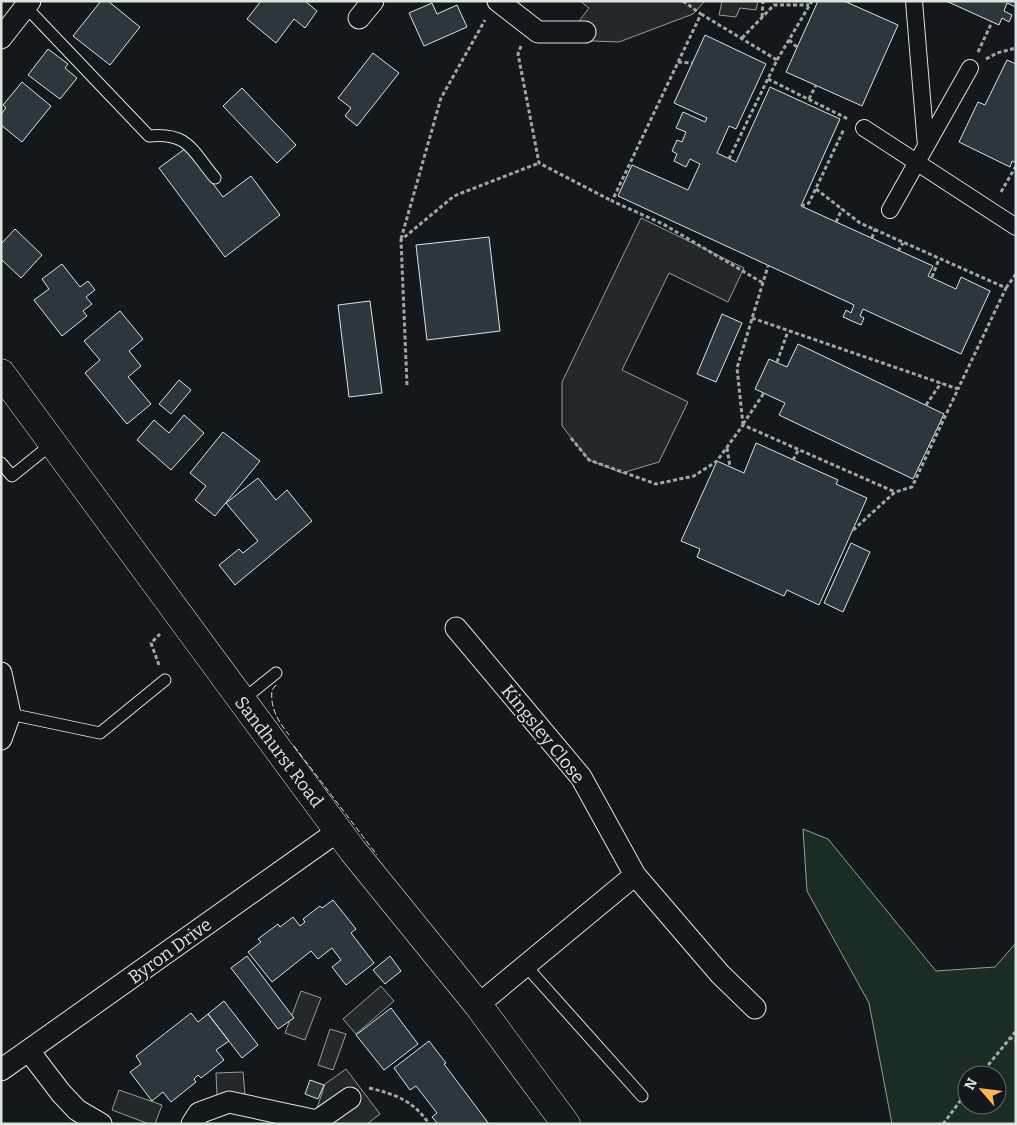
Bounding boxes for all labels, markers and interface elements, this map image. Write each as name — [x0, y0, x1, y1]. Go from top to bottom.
street label: Kingsley Close — [497, 680, 589, 788]
street label: Sandhurst Road — [230, 692, 328, 812]
street label: Byron Drive — [124, 913, 216, 989]
north arrow — [957, 1065, 1007, 1115]
text: N — [961, 1075, 981, 1093]

